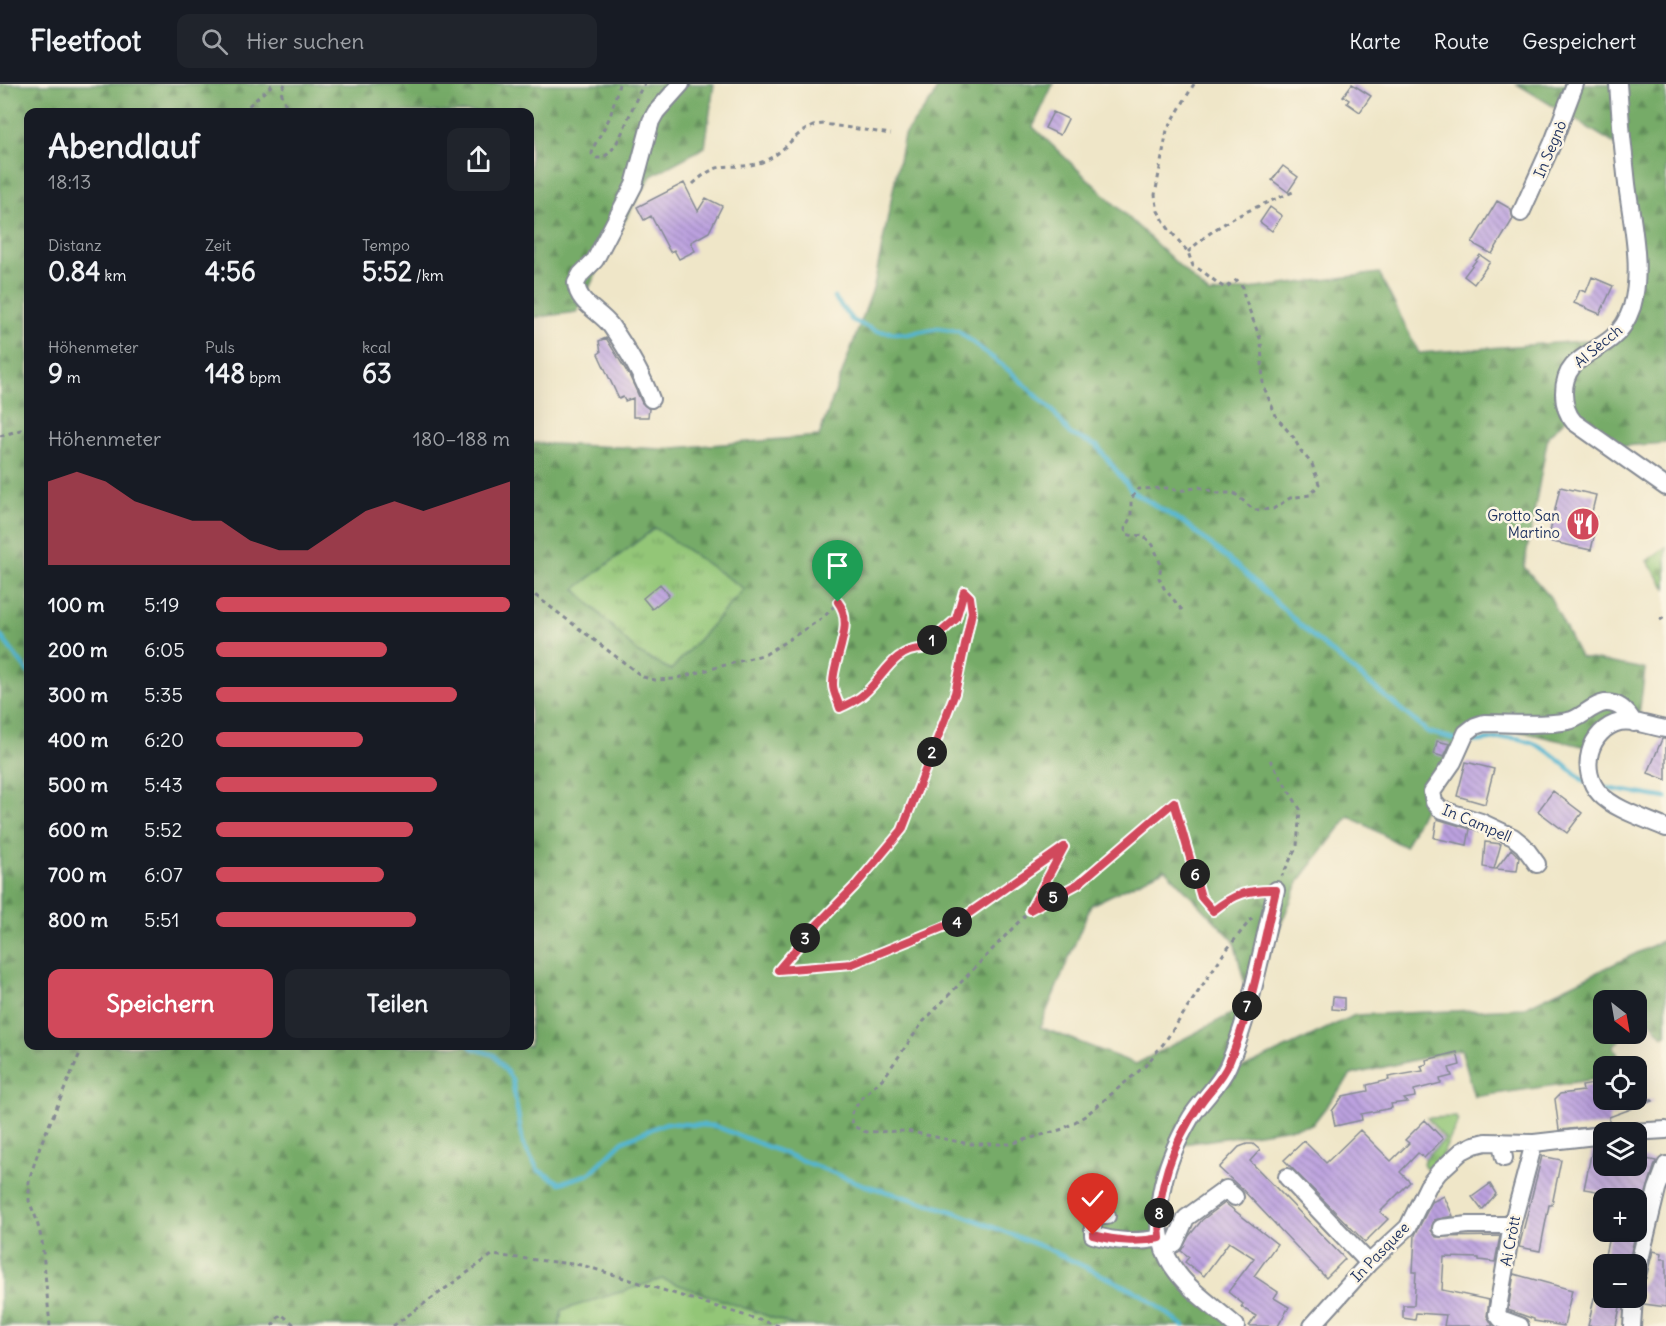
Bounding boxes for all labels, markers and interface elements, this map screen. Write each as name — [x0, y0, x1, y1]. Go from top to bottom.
search box — [177, 14, 597, 68]
text: Fleetfoot — [30, 23, 141, 59]
icon: search — [198, 25, 231, 58]
text: Hier suchen — [246, 27, 364, 55]
text: Karte — [1349, 28, 1401, 55]
text: Route — [1434, 28, 1489, 55]
text: Gespeichert — [1522, 28, 1636, 55]
street label: In Segnò — [1529, 117, 1571, 181]
text: Abendlauf — [48, 125, 200, 167]
button: share — [447, 128, 510, 191]
text: 18:13 — [48, 169, 91, 194]
text: Distanz — [48, 235, 102, 255]
text: Zeit — [205, 235, 231, 255]
text: Tempo — [362, 235, 410, 255]
text: 0.84 — [48, 255, 101, 288]
text: 4:56 — [205, 255, 256, 288]
text: 5:52 — [362, 255, 412, 288]
text: km — [101, 265, 127, 285]
text: /km — [412, 265, 444, 285]
street label: Al Sècch — [1570, 320, 1626, 372]
text: Höhenmeter — [48, 337, 139, 357]
text: Puls — [205, 337, 235, 357]
text: kcal — [362, 337, 391, 357]
text: 9 — [48, 357, 63, 390]
text: 148 — [205, 357, 245, 390]
text: 63 — [362, 357, 392, 390]
text: m — [63, 367, 81, 387]
text: bpm — [245, 367, 281, 387]
text: Höhenmeter — [48, 426, 161, 451]
text: 180–188 m — [413, 426, 510, 451]
place label: Grotto San Martino — [1487, 506, 1560, 542]
restaurant icon: Grotto San Martino — [1565, 506, 1601, 542]
pin — [812, 540, 863, 602]
icon: arrive — [821, 549, 854, 582]
text: 100 m — [48, 592, 105, 617]
text: 5:19 — [144, 592, 179, 617]
pin: 1 — [917, 625, 947, 655]
text: 1 — [929, 630, 935, 650]
text: 200 m — [48, 637, 108, 662]
text: 6:05 — [144, 637, 185, 662]
text: 300 m — [48, 682, 108, 707]
text: 5:35 — [144, 682, 183, 707]
text: 400 m — [48, 727, 108, 752]
text: 6:20 — [144, 727, 184, 752]
pin: 2 — [917, 737, 947, 767]
text: 2 — [928, 742, 936, 762]
text: 500 m — [48, 772, 108, 797]
text: 5:43 — [144, 772, 183, 797]
street label: In Campell — [1439, 800, 1515, 846]
text: 600 m — [48, 817, 108, 842]
text: 5:52 — [144, 817, 182, 842]
pin: 6 — [1180, 859, 1210, 889]
text: 700 m — [48, 862, 106, 887]
text: 6:07 — [144, 862, 183, 887]
text: 6 — [1190, 864, 1200, 884]
pin: 5 — [1038, 882, 1068, 912]
text: 5 — [1048, 887, 1058, 907]
text: 800 m — [48, 907, 108, 932]
text: 5:51 — [144, 907, 179, 932]
pin: 4 — [942, 907, 972, 937]
text: 4 — [952, 912, 962, 932]
pin: 3 — [790, 923, 820, 953]
text: 3 — [800, 928, 810, 948]
button: Speichern — [48, 969, 273, 1038]
button: Teilen — [285, 969, 510, 1038]
north arrow — [1593, 990, 1647, 1044]
map controls — [1593, 990, 1647, 1308]
pin: 7 — [1232, 991, 1262, 1021]
text: 7 — [1243, 996, 1251, 1016]
button: locate — [1593, 1056, 1647, 1110]
button: layers — [1593, 1122, 1647, 1176]
pin — [1067, 1173, 1118, 1235]
icon: check — [1076, 1182, 1109, 1215]
button: + — [1593, 1188, 1647, 1242]
pin: 8 — [1144, 1198, 1174, 1228]
text: 8 — [1154, 1203, 1164, 1223]
street label: Ai Cròtt — [1496, 1214, 1524, 1268]
street label: In Pasquee — [1347, 1218, 1413, 1286]
button: − — [1593, 1254, 1647, 1308]

